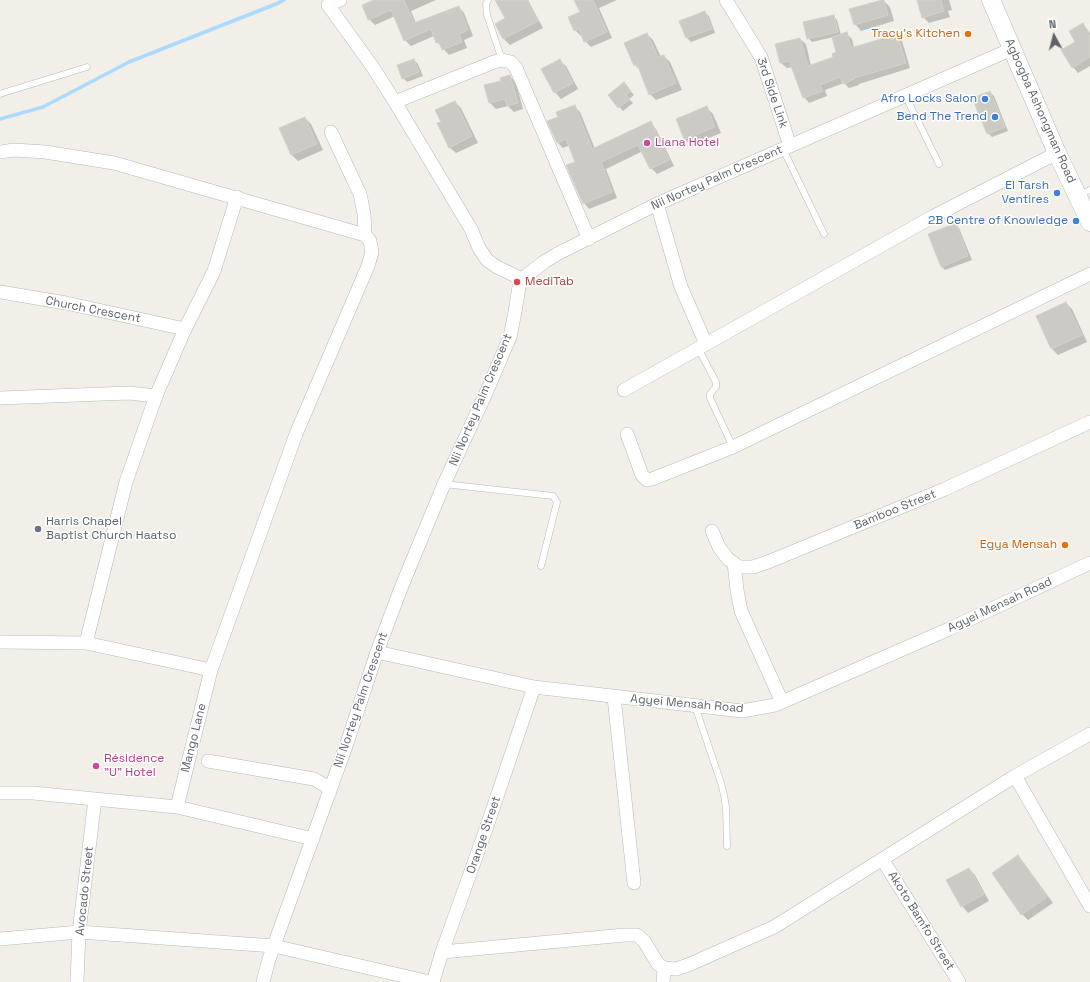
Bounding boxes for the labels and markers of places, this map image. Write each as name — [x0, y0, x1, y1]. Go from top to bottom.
place label: Tracy's Kitchen — [871, 27, 960, 41]
marker: Tracy's Kitchen — [963, 29, 973, 39]
place label: Afro Locks Salon — [881, 92, 977, 106]
marker: Afro Locks Salon — [980, 94, 990, 104]
place label: Bend The Trend — [897, 110, 987, 124]
marker: Bend The Trend — [990, 112, 1000, 122]
place label: Liana Hotel — [655, 136, 719, 150]
marker: Liana Hotel — [642, 138, 652, 148]
place label: El Tarsh Ventires — [1002, 179, 1049, 207]
marker: El Tarsh Ventires — [1052, 188, 1062, 198]
place label: 2B Centre of Knowledge — [928, 214, 1068, 228]
marker: 2B Centre of Knowledge — [1071, 216, 1081, 226]
place label: MediTab — [525, 275, 574, 289]
marker: MediTab — [512, 277, 522, 287]
place label: Harris Chapel Baptist Church Haatso — [46, 515, 176, 543]
marker: Harris Chapel Baptist Church Haatso — [33, 524, 43, 534]
place label: Egya Mensah — [980, 538, 1057, 552]
marker: Egya Mensah — [1060, 540, 1070, 550]
place label: Résidence "U" Hotel — [104, 752, 164, 780]
marker: Résidence "U" Hotel — [91, 761, 101, 771]

